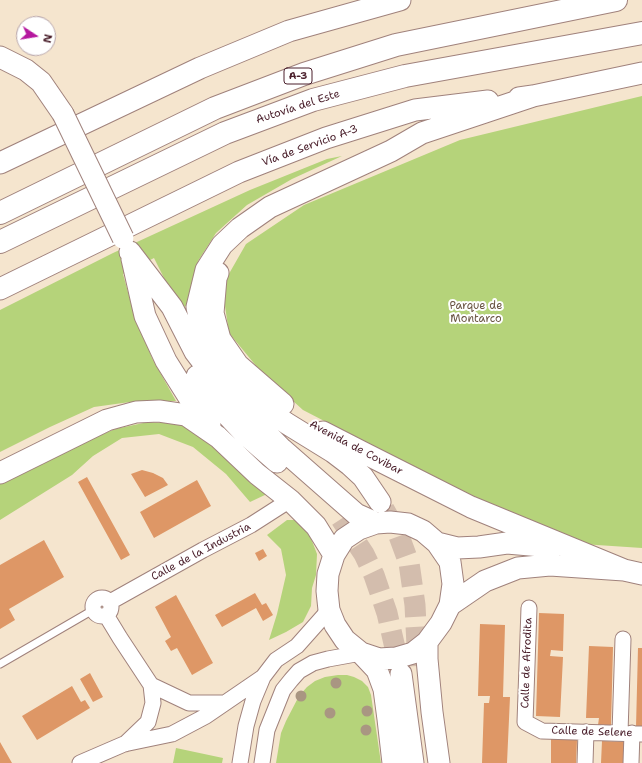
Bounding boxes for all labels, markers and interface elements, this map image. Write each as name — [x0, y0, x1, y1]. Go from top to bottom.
north arrow — [16, 16, 56, 56]
text: N — [39, 33, 55, 44]
road number: A-3 — [284, 68, 312, 84]
street label: Autovía del Este — [254, 87, 342, 127]
street label: Vía de Servicio A-3 — [260, 122, 360, 170]
park label: Parque de Montarco — [450, 299, 502, 325]
street label: Avenida de Covibar — [307, 418, 405, 478]
street label: Calle de la Industria — [149, 520, 253, 584]
street label: Calle de Afrodita — [519, 617, 535, 709]
street label: Calle de Selene — [551, 724, 633, 740]

